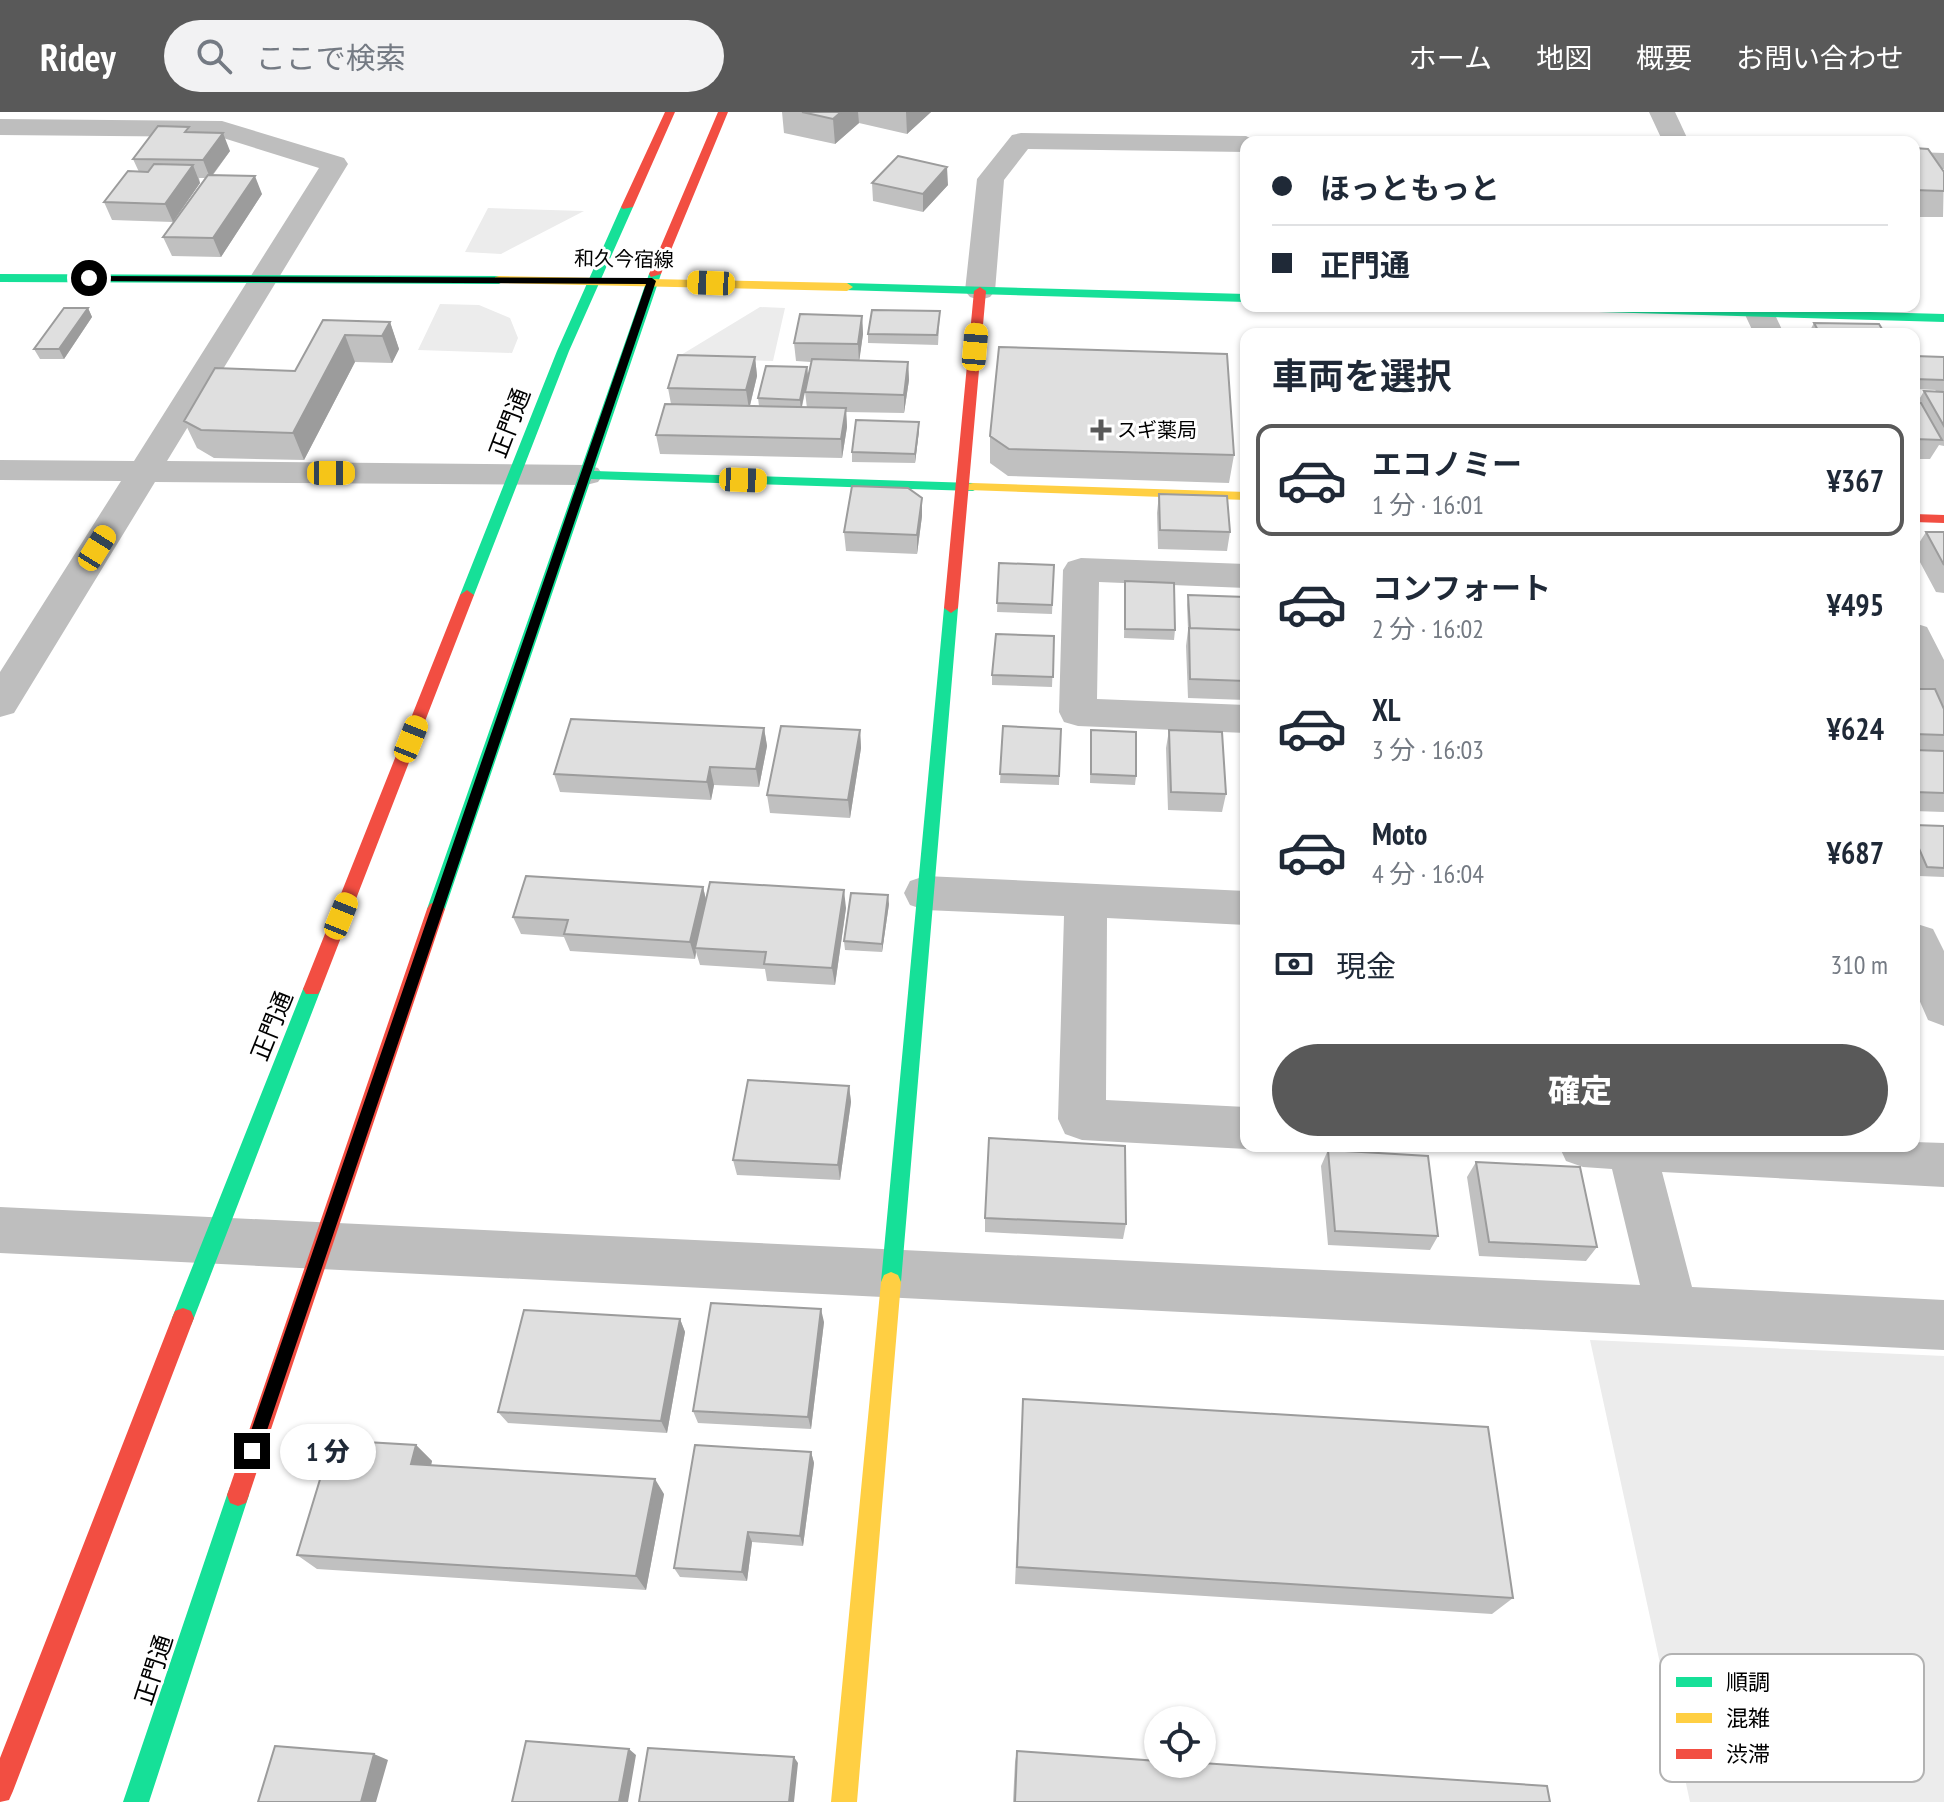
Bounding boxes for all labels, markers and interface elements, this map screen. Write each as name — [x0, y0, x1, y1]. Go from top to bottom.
search box — [164, 20, 724, 92]
text: Ridey — [40, 32, 116, 81]
icon: search — [192, 34, 236, 78]
text: ここで検索 — [256, 38, 406, 77]
text: ホーム — [1409, 39, 1492, 76]
text: 地図 — [1536, 39, 1592, 76]
text: 概要 — [1636, 39, 1692, 76]
text: お問い合わせ — [1736, 39, 1904, 76]
text: ほっともっと — [1320, 168, 1500, 207]
street label: 和久今宿線 — [574, 245, 674, 273]
text: 正門通 — [1320, 245, 1410, 284]
route start — [71, 260, 107, 296]
car — [687, 270, 735, 296]
car — [961, 322, 989, 372]
text: 車両を選択 — [1272, 352, 1452, 399]
street label: 正門通 — [482, 384, 537, 462]
place label: スギ薬局 — [1117, 417, 1197, 443]
marker: スギ薬局 — [1092, 421, 1110, 439]
icon: car — [1276, 444, 1348, 516]
text: エコノミー — [1372, 444, 1522, 483]
car — [307, 461, 355, 485]
text: ¥367 — [1827, 461, 1884, 500]
car — [719, 467, 767, 493]
text: 1 分 · 16:01 — [1372, 488, 1484, 521]
car — [74, 521, 120, 575]
icon: car — [1276, 568, 1348, 640]
text: コンフォート — [1372, 568, 1551, 607]
text: ¥495 — [1827, 585, 1884, 624]
text: 2 分 · 16:02 — [1372, 612, 1484, 645]
text: XL — [1372, 690, 1401, 729]
icon: car — [1276, 692, 1348, 764]
text: ¥624 — [1827, 709, 1884, 748]
car — [391, 712, 431, 766]
text: 3 分 · 16:03 — [1372, 733, 1484, 766]
text: Moto — [1372, 814, 1427, 853]
icon: car — [1276, 816, 1348, 888]
text: ¥687 — [1827, 833, 1884, 872]
text: 4 分 · 16:04 — [1372, 857, 1484, 890]
car — [321, 889, 361, 943]
icon: cash — [1272, 942, 1316, 986]
text: 現金 — [1336, 946, 1396, 985]
text: 310 m — [1830, 948, 1888, 981]
street label: 正門通 — [244, 987, 299, 1065]
button: 確定 — [1272, 1044, 1888, 1136]
callout: 1 分 — [280, 1423, 376, 1479]
route end — [234, 1433, 270, 1469]
text: 1 分 — [306, 1435, 350, 1468]
street label: 正門通 — [128, 1631, 179, 1709]
legend — [1660, 1654, 1924, 1782]
text: 順調 — [1726, 1668, 1770, 1696]
text: 混雑 — [1726, 1704, 1770, 1732]
map controls — [1144, 1706, 1216, 1778]
button: locate — [1144, 1706, 1216, 1778]
text: 渋滞 — [1726, 1740, 1770, 1768]

